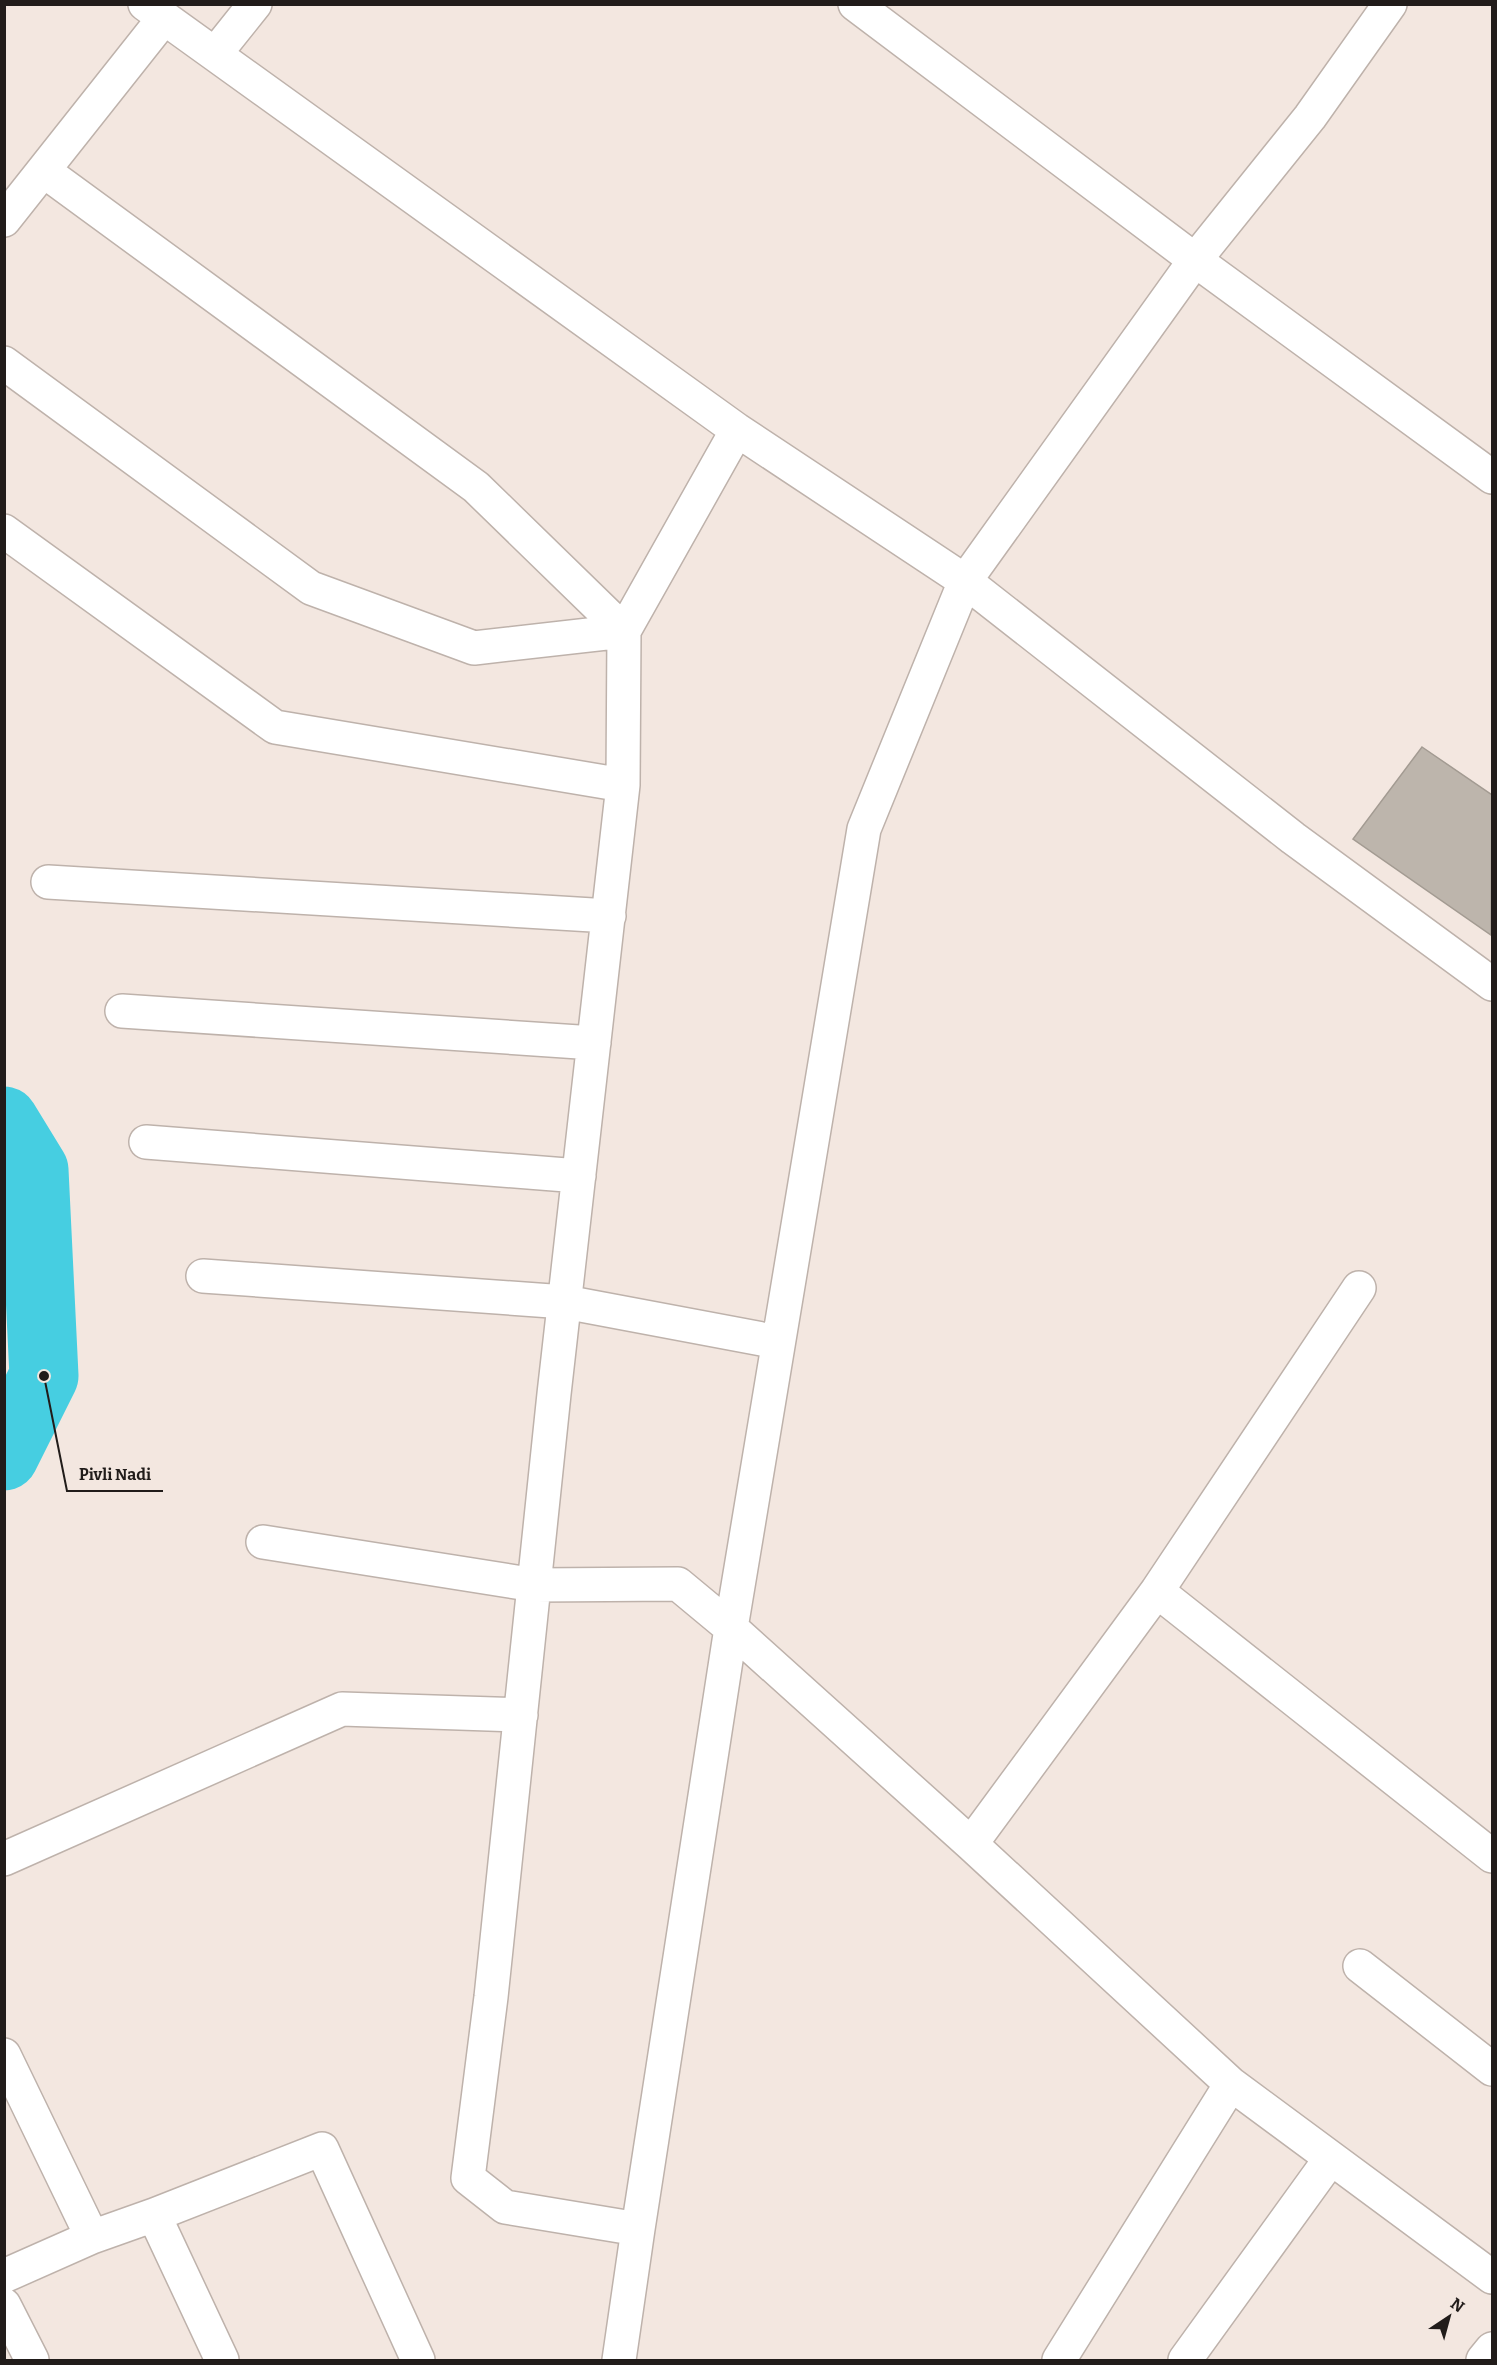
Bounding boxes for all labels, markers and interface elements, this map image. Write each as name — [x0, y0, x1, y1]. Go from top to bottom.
callout: Pivli Nadi — [67, 1457, 163, 1491]
text: Pivli Nadi — [79, 1465, 151, 1484]
north arrow — [1419, 2287, 1479, 2347]
text: N — [1447, 2294, 1468, 2317]

